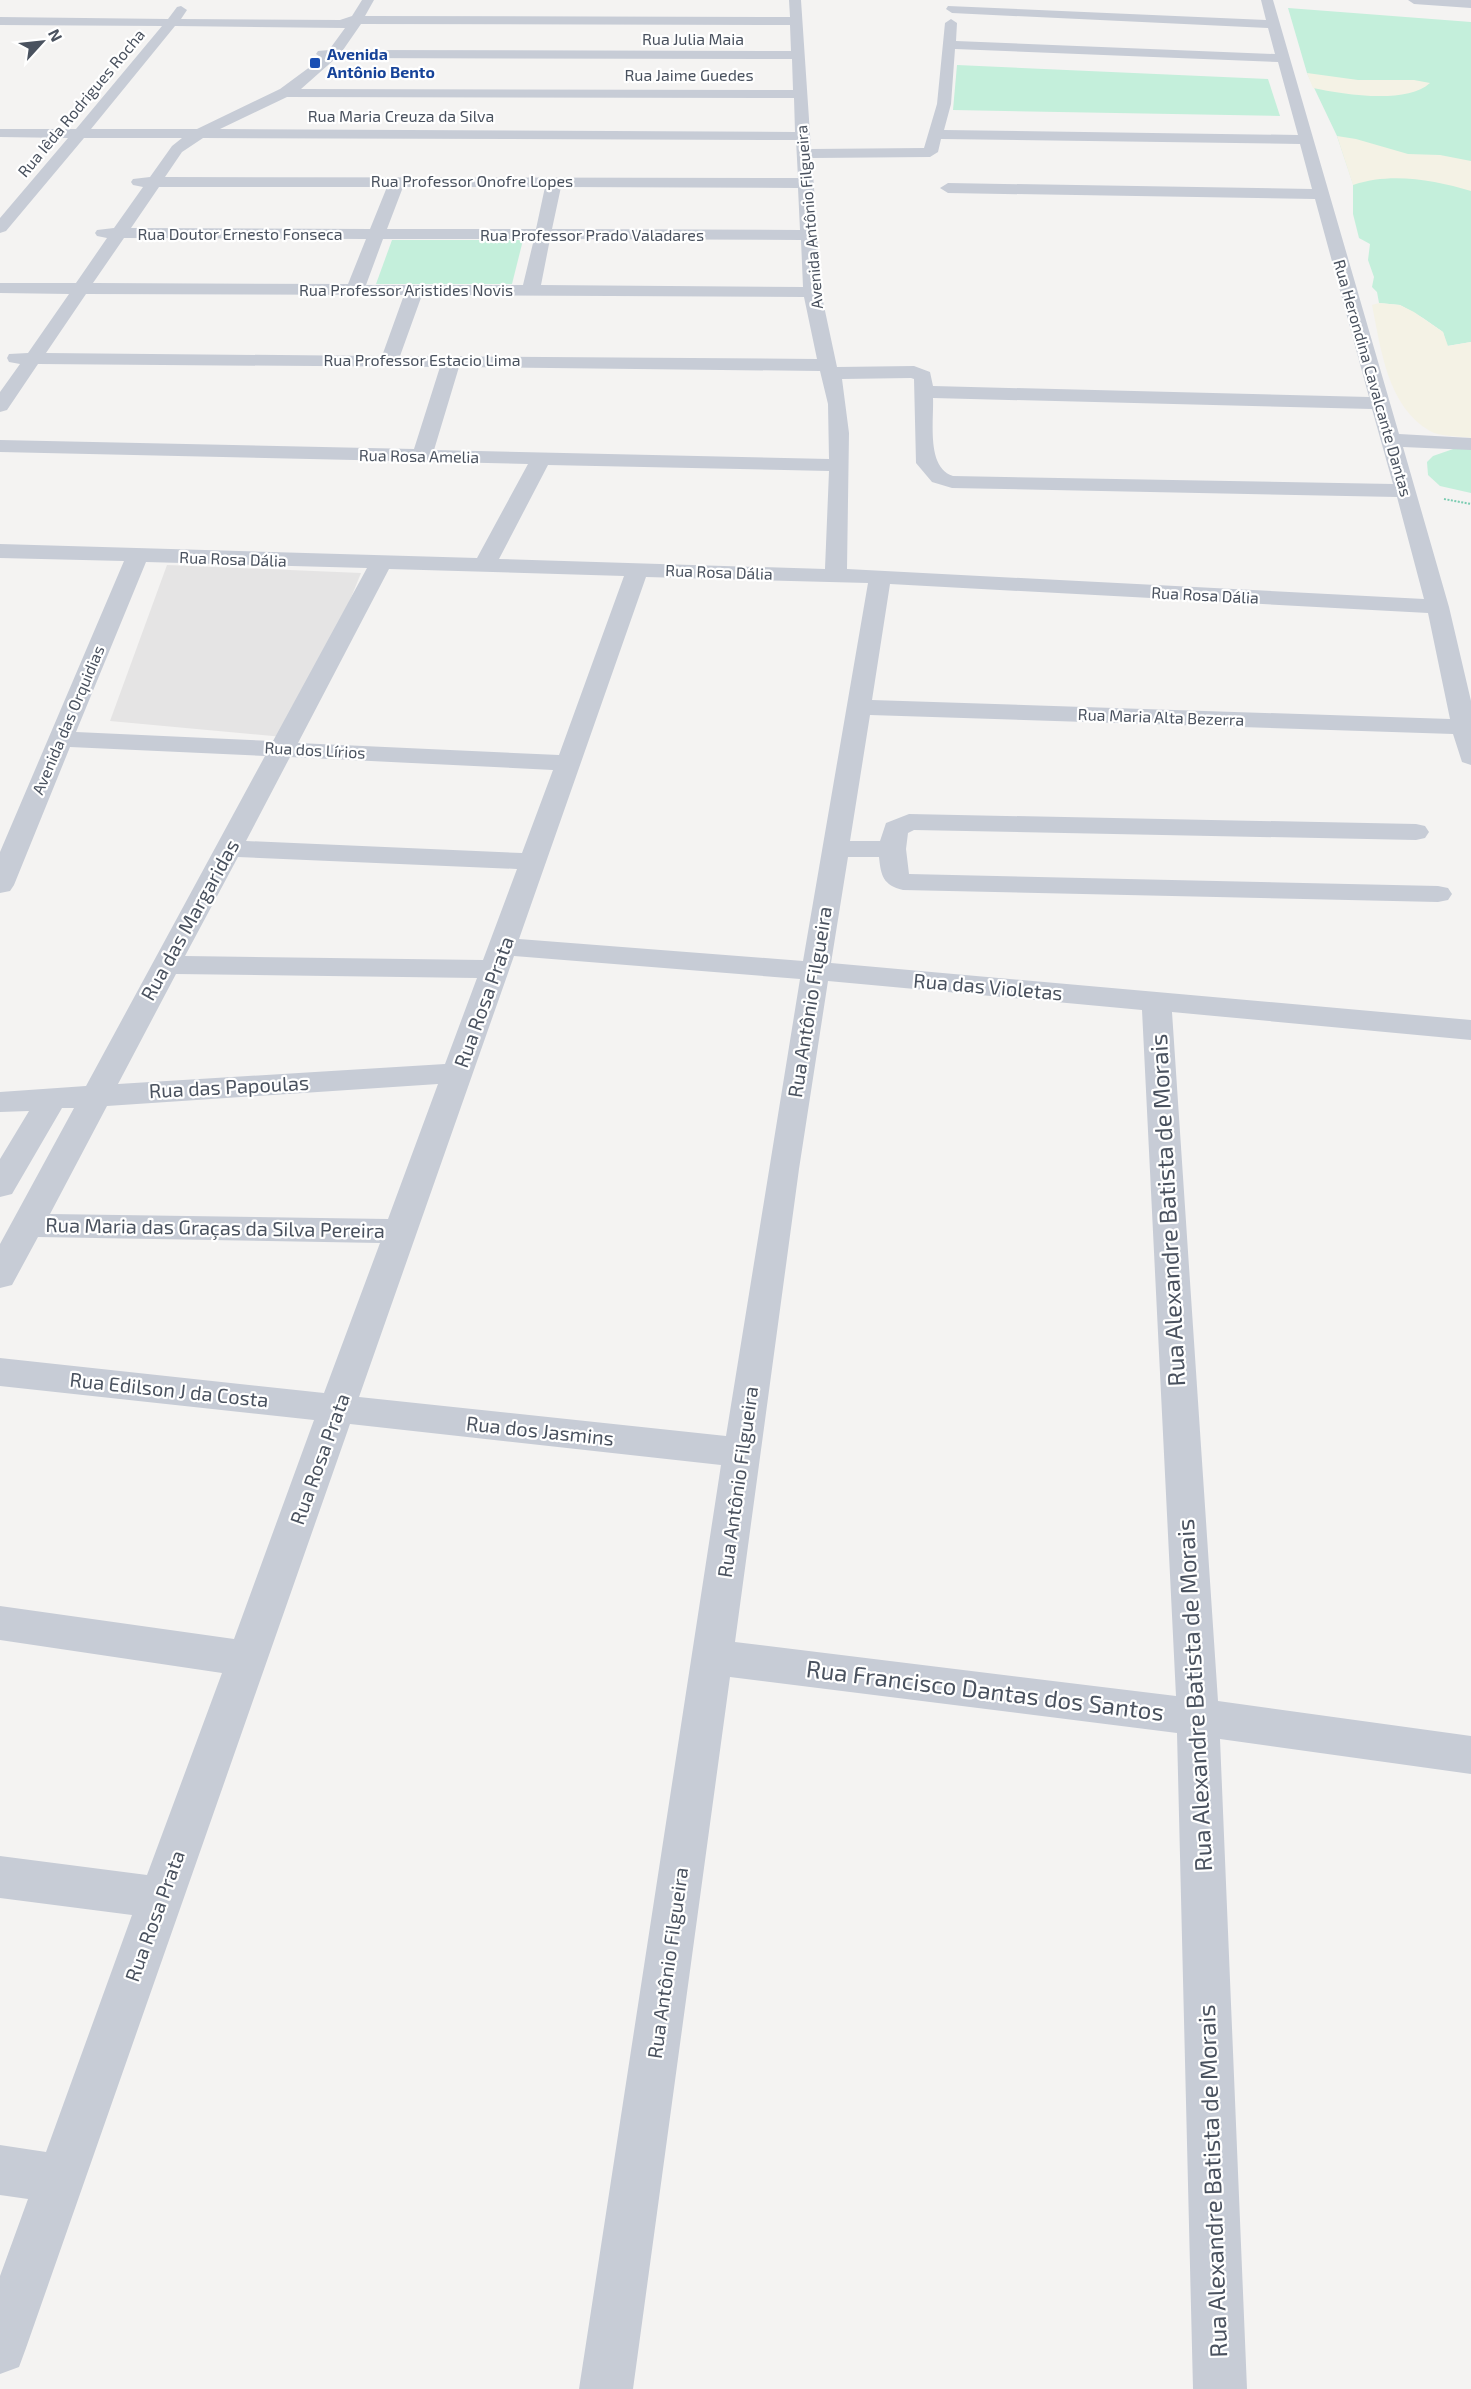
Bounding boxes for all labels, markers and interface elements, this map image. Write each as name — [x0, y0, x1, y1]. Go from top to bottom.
north arrow — [12, 12, 72, 72]
street label: Rua Iêda Rodrigues Rocha — [13, 25, 148, 181]
text: N — [45, 25, 67, 44]
street label: Rua Julia Maia — [642, 29, 744, 48]
place label: Avenida Antônio Bento — [327, 44, 435, 81]
marker: Avenida Antônio Bento — [308, 56, 322, 70]
street label: Rua Jaime Guedes — [624, 65, 754, 84]
street label: Rua Maria Creuza da Silva — [308, 106, 494, 125]
street label: Avenida Antônio Filgueira — [791, 124, 826, 310]
street label: Rua Professor Onofre Lopes — [371, 171, 573, 190]
street label: Rua Doutor Ernesto Fonseca — [137, 224, 343, 243]
street label: Rua Professor Prado Valadares — [480, 225, 704, 244]
street label: Rua Herondina Cavalcante Dantas — [1330, 257, 1416, 499]
street label: Rua Professor Aristides Novis — [299, 280, 513, 299]
street label: Rua Professor Estacio Lima — [323, 350, 521, 369]
street label: Rua Rosa Amelia — [359, 445, 479, 466]
street label: Rua Rosa Dália — [179, 547, 287, 570]
street label: Rua Rosa Dália — [665, 560, 773, 583]
street label: Rua Rosa Dália — [1151, 582, 1259, 607]
street label: Avenida das Orquidias — [27, 642, 108, 797]
street label: Rua Maria Alta Bezerra — [1078, 704, 1245, 729]
street label: Rua dos Lírios — [264, 737, 366, 762]
street label: Rua das Margaridas — [135, 835, 243, 1004]
street label: Rua Antônio Filgueira — [782, 905, 836, 1099]
street label: Rua Rosa Prata — [448, 933, 518, 1071]
street label: Rua das Violetas — [912, 968, 1064, 1004]
street label: Rua Alexandre Batista de Morais — [1143, 1033, 1190, 1387]
street label: Rua das Papoulas — [148, 1070, 310, 1102]
street label: Rua Maria das Graças da Silva Pereira — [45, 1212, 385, 1243]
street label: Rua Edilson J da Costa — [69, 1367, 270, 1411]
street label: Rua Antônio Filgueira — [712, 1385, 762, 1579]
street label: Rua Rosa Prata — [284, 1390, 354, 1528]
street label: Rua dos Jasmins — [465, 1410, 615, 1450]
street label: Rua Alexandre Batista de Morais — [1170, 1518, 1217, 1872]
street label: Rua Francisco Dantas dos Santos — [805, 1653, 1166, 1726]
street label: Rua Rosa Prata — [119, 1847, 189, 1985]
street label: Rua Antônio Filgueira — [642, 1866, 692, 2060]
street label: Rua Alexandre Batista de Morais — [1191, 2004, 1232, 2358]

